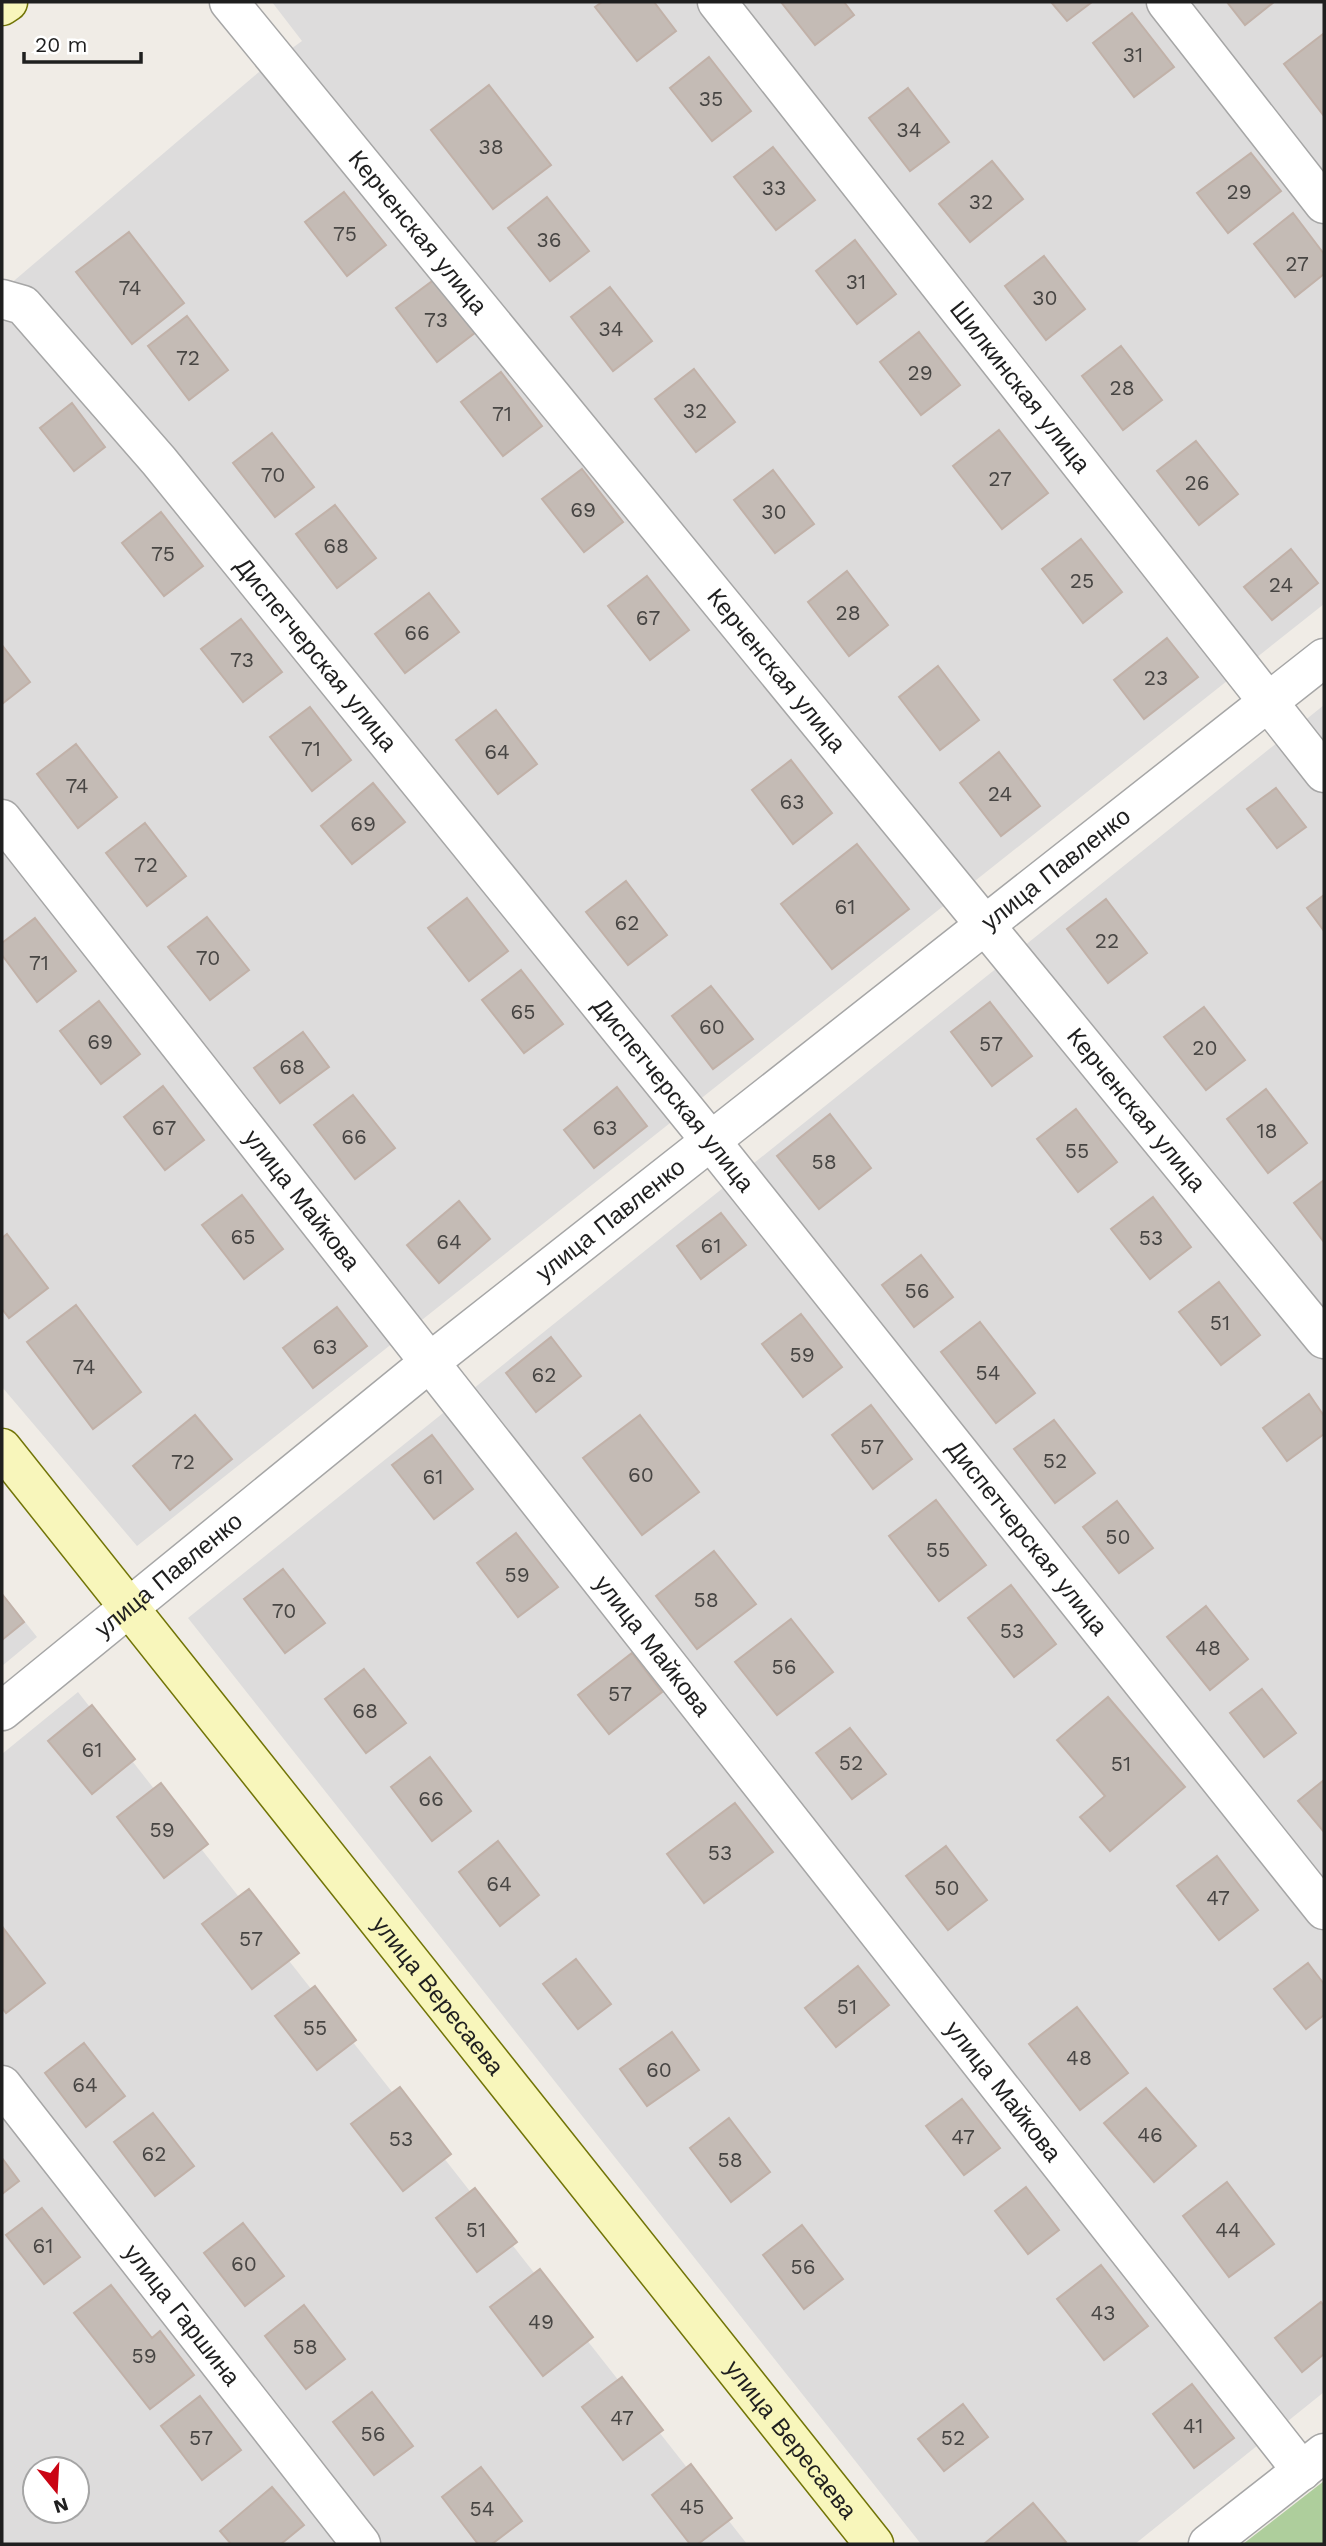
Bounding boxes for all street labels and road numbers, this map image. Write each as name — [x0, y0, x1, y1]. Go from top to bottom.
street label: Керченская улица — [343, 145, 493, 320]
street label: Шилкинская улица — [944, 296, 1097, 479]
street label: Диспетчерская улица — [229, 552, 403, 757]
street label: Керченская улица — [701, 583, 852, 758]
street label: улица Павленко — [976, 802, 1136, 936]
street label: Диспетчерская улица — [586, 992, 760, 1198]
street label: Керченская улица — [1061, 1023, 1212, 1198]
street label: улица Майкова — [238, 1124, 366, 1277]
street label: улица Павленко — [530, 1153, 691, 1287]
street label: Диспетчерская улица — [941, 1435, 1114, 1641]
street label: улица Павленко — [89, 1507, 248, 1643]
street label: улица Майкова — [589, 1570, 717, 1722]
street label: улица Вересаева — [366, 1911, 510, 2081]
street label: улица Майкова — [939, 2015, 1068, 2168]
street label: улица Гаршина — [118, 2239, 246, 2392]
street label: улица Вересаева — [719, 2355, 863, 2525]

